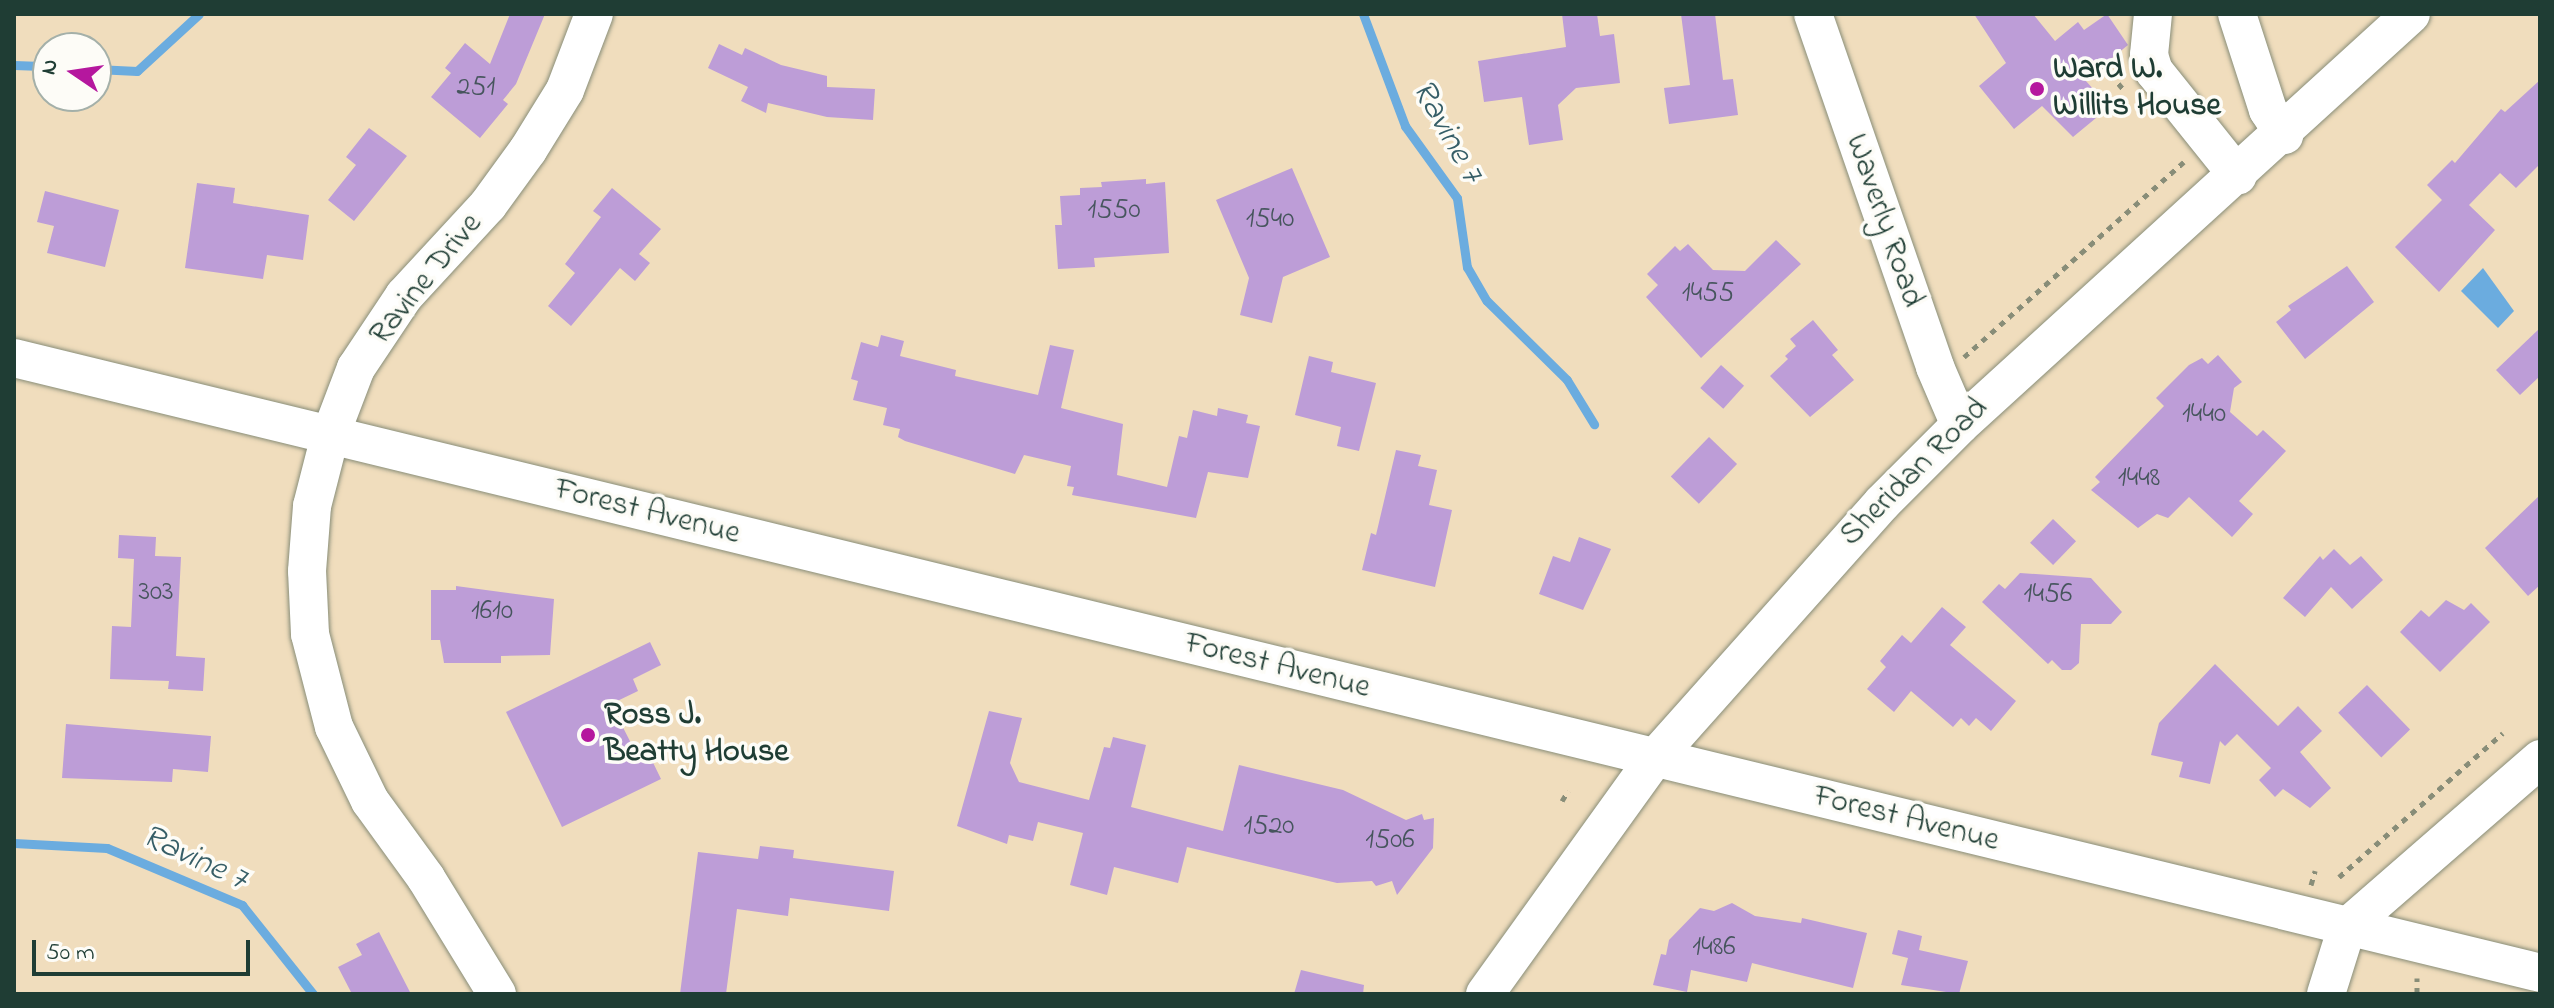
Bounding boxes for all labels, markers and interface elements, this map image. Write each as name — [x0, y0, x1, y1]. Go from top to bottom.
north arrow — [32, 32, 112, 112]
place label: Ward W. Willits House — [2053, 52, 2221, 127]
text: N — [33, 56, 68, 78]
house number: 251 — [457, 71, 495, 105]
water label: Ravine 7 — [1401, 74, 1491, 190]
marker: Ward W. Willits House — [2028, 80, 2046, 98]
street label: Waverly Road — [1835, 129, 1931, 313]
house number: 1550 — [1087, 194, 1141, 228]
house number: 1540 — [1246, 203, 1294, 237]
street label: Ravine Drive — [362, 207, 492, 353]
house number: 1455 — [1682, 277, 1734, 311]
street label: Sheridan Road — [1833, 391, 1997, 555]
house number: 1440 — [2182, 398, 2226, 432]
house number: 1448 — [2118, 462, 2160, 496]
street label: Forest Avenue — [550, 471, 744, 555]
house number: 303 — [138, 576, 174, 610]
house number: 1456 — [2024, 578, 2072, 612]
house number: 1610 — [471, 595, 513, 629]
street label: Forest Avenue — [1180, 625, 1374, 709]
place label: Ross J. Beatty House — [604, 698, 789, 773]
marker: Ross J. Beatty House — [579, 726, 597, 744]
street label: Forest Avenue — [1809, 778, 2003, 862]
house number: 1520 — [1244, 810, 1294, 844]
water label: Ravine 7 — [135, 817, 253, 901]
house number: 1506 — [1365, 824, 1415, 858]
scale bar — [36, 924, 254, 974]
house number: 1486 — [1692, 931, 1736, 965]
text: 50 m — [46, 936, 95, 971]

